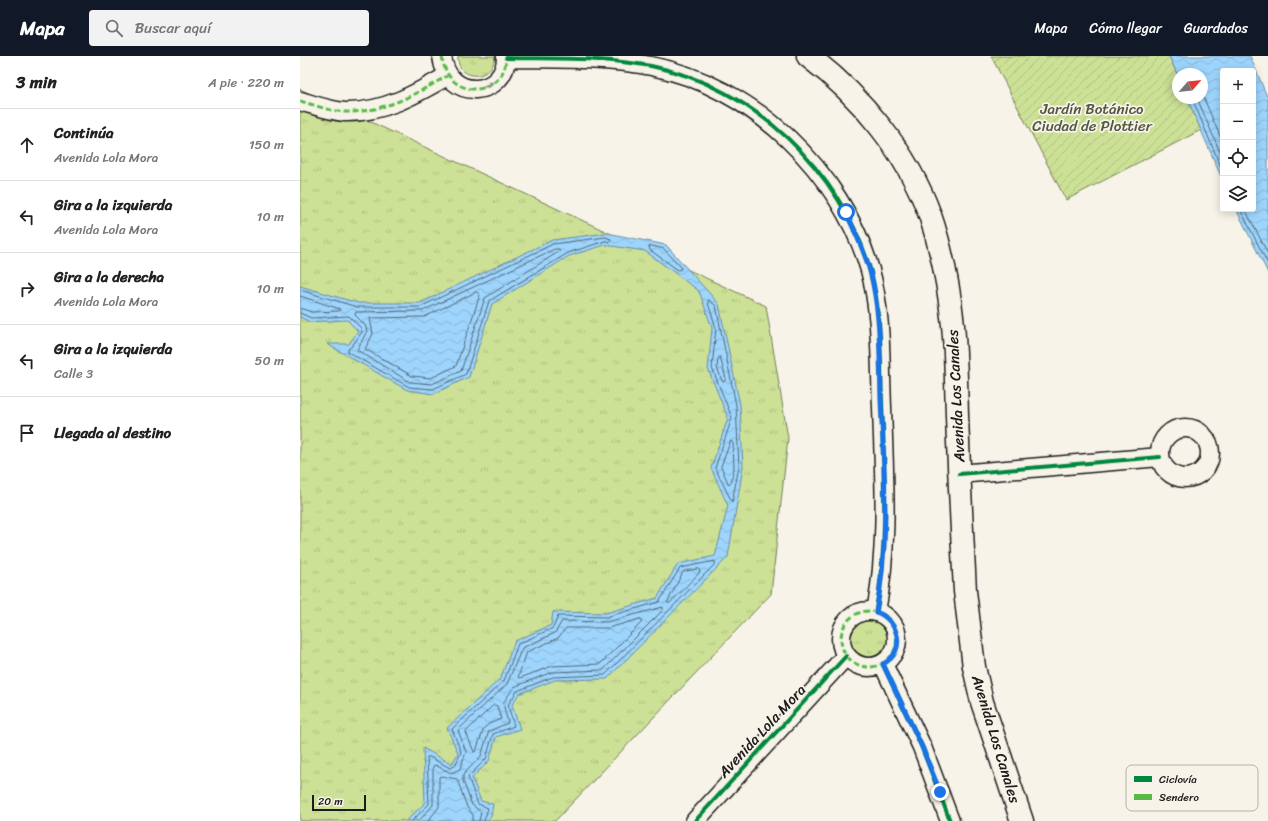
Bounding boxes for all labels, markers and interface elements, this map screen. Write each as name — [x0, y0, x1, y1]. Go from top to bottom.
search box — [89, 10, 369, 46]
text: Mapa — [20, 12, 65, 45]
text: Buscar aquí — [135, 15, 211, 41]
text: Mapa — [1034, 16, 1067, 41]
text: Cómo llegar — [1089, 16, 1162, 41]
text: Guardados — [1184, 16, 1248, 41]
icon: search — [103, 17, 125, 39]
text: 3 min — [16, 67, 57, 97]
north arrow — [1172, 68, 1208, 104]
map controls — [1220, 68, 1256, 212]
button: + — [1220, 68, 1256, 104]
text: A pie · 220 m — [208, 71, 284, 94]
one-way arrow — [482, 82, 494, 88]
park label: Jardín Botánico Ciudad de Plottier — [1032, 96, 1153, 139]
button: − — [1220, 104, 1256, 140]
text: Continúa — [54, 120, 113, 146]
text: 150 m — [249, 133, 284, 156]
icon: ahead — [16, 134, 38, 156]
button: locate — [1220, 140, 1256, 176]
text: Avenida Lola Mora — [54, 146, 158, 169]
button: layers — [1220, 176, 1256, 212]
text: Gira a la izquierda — [54, 192, 172, 218]
route start — [837, 203, 855, 221]
text: 10 m — [257, 205, 284, 228]
icon: left — [16, 206, 38, 228]
text: Avenida Lola Mora — [54, 218, 158, 241]
text: Gira a la derecha — [54, 264, 164, 290]
text: 10 m — [257, 277, 284, 300]
icon: right — [16, 278, 38, 300]
text: Avenida Lola Mora — [54, 290, 158, 313]
street label: Avenida Los Canales — [940, 329, 973, 464]
text: Gira a la izquierda — [54, 336, 172, 362]
text: 50 m — [254, 349, 284, 372]
icon: left — [16, 350, 38, 372]
text: Calle 3 — [54, 362, 93, 385]
text: Llegada al destino — [54, 420, 171, 446]
icon: arrive — [16, 422, 38, 444]
street label: Avenida Los Canales — [964, 671, 1028, 806]
street label: Avenida Lola Mora — [711, 678, 813, 785]
legend — [1126, 765, 1258, 811]
text: Ciclovía — [1159, 770, 1197, 789]
route end — [931, 783, 949, 801]
text: Sendero — [1159, 788, 1199, 807]
text: 20 m — [318, 792, 343, 811]
scale bar — [312, 793, 366, 812]

